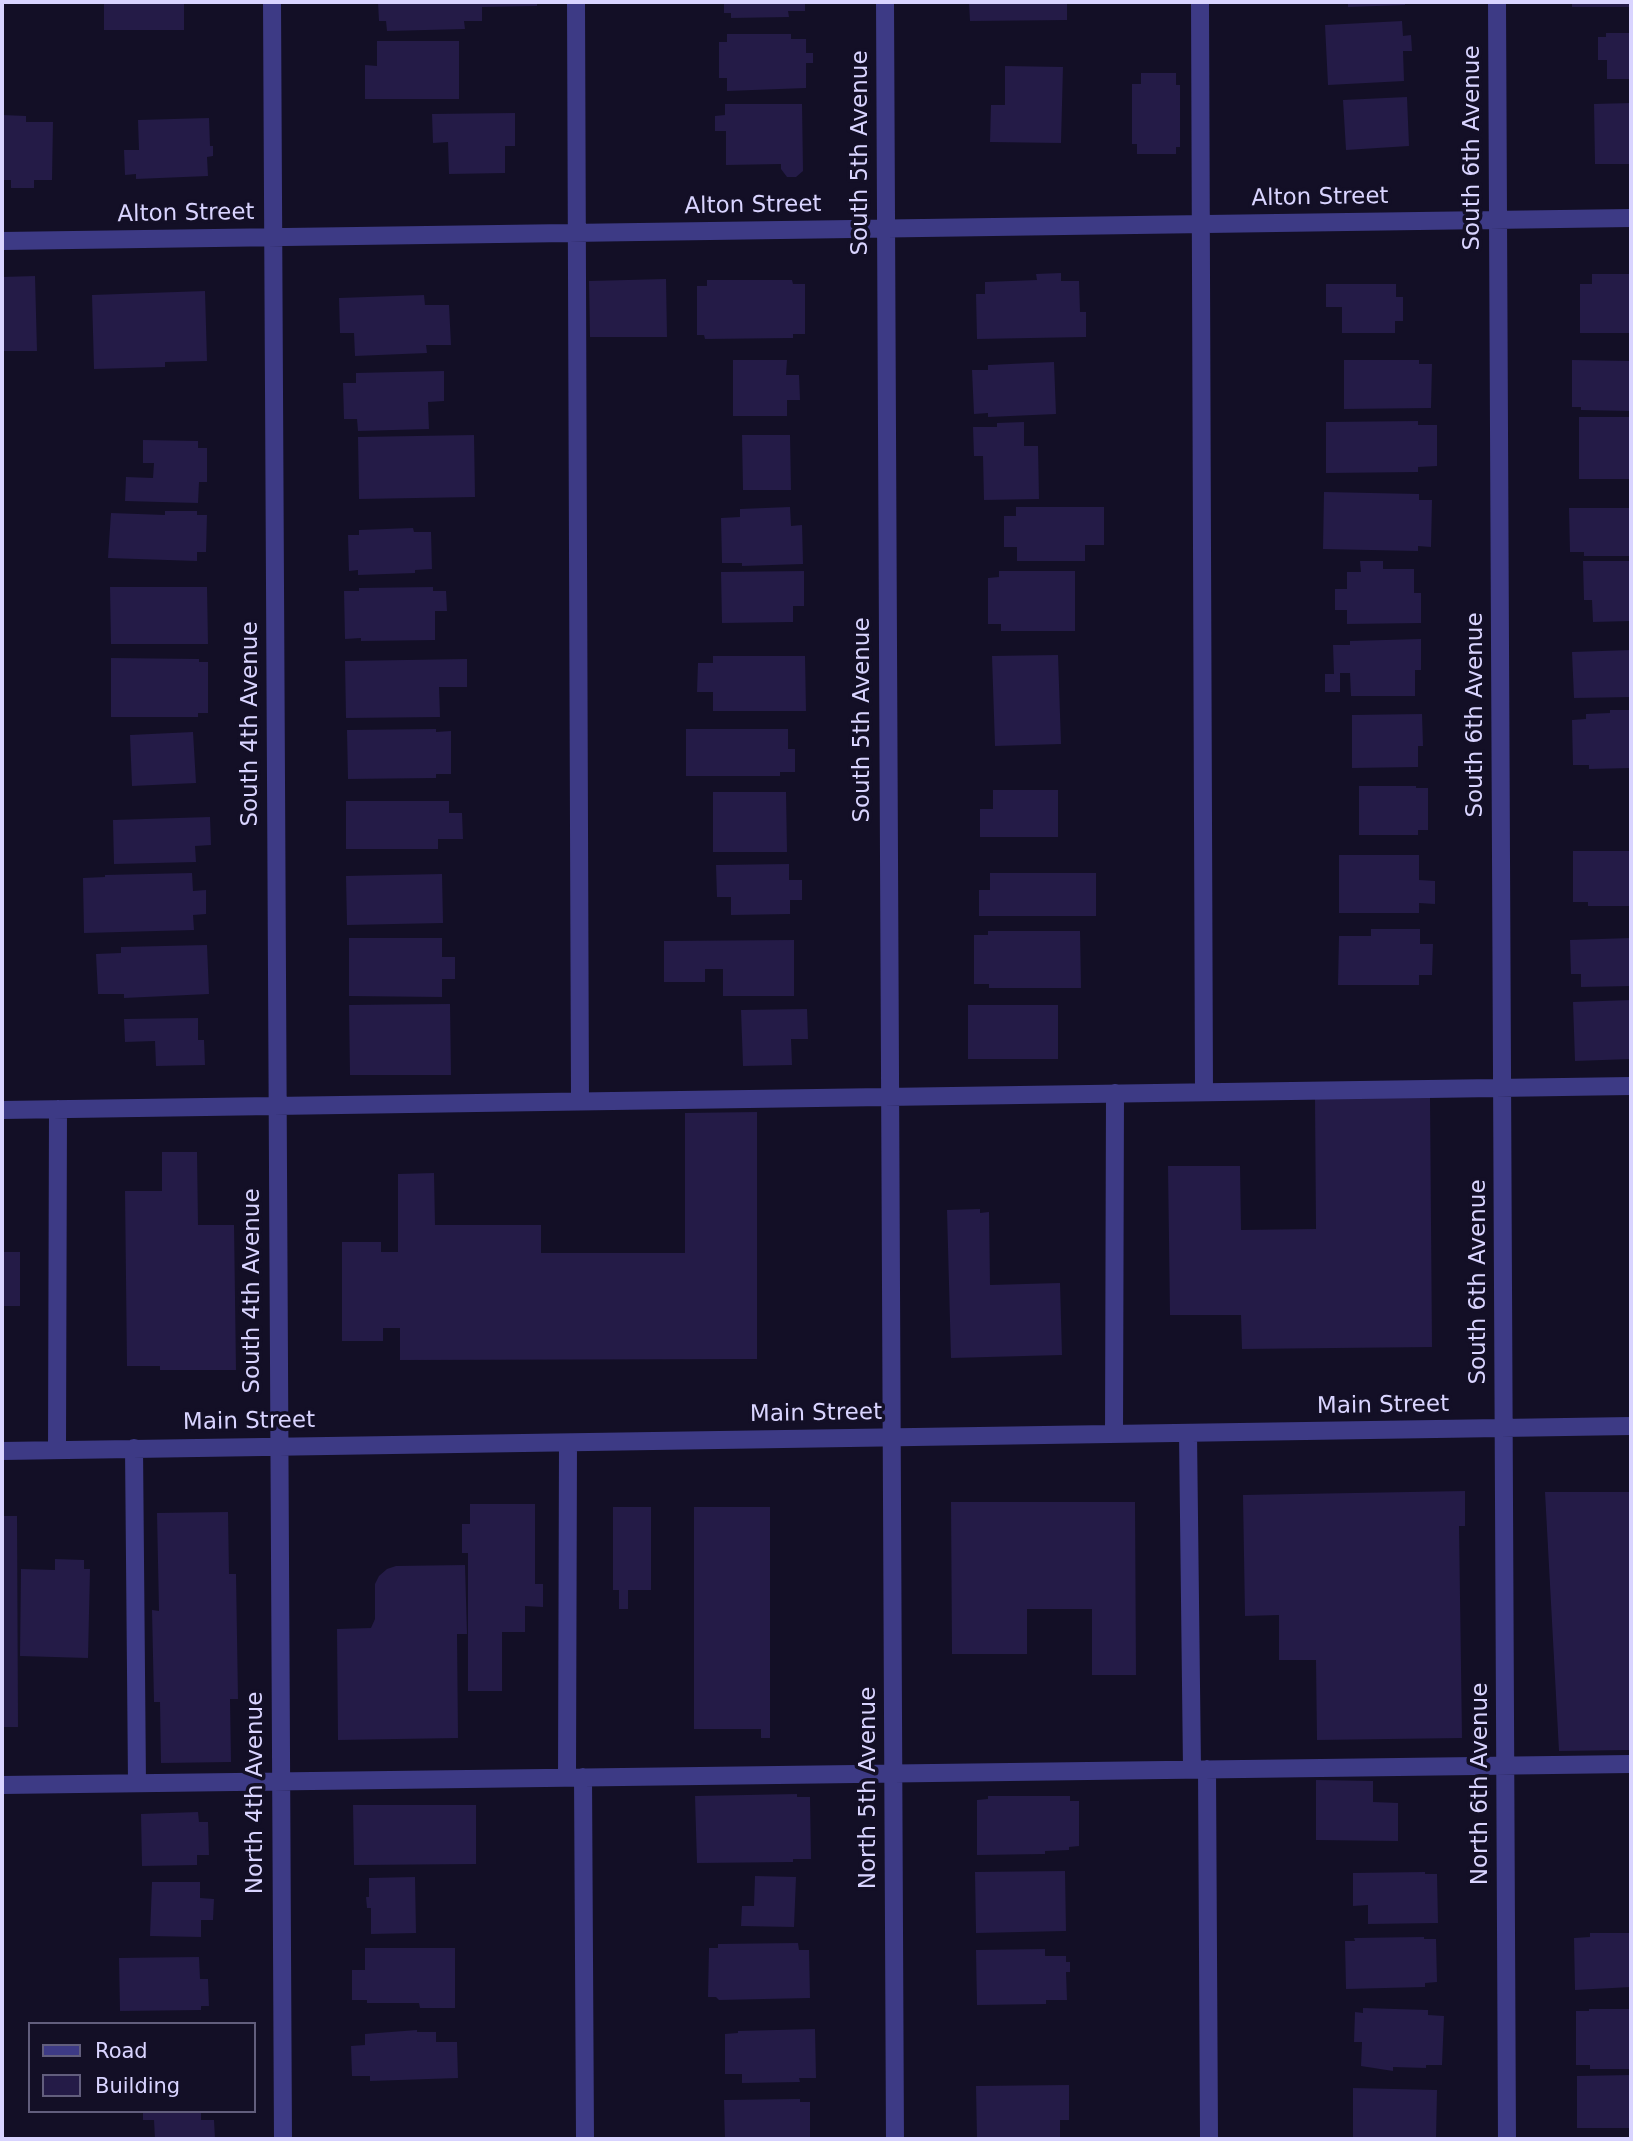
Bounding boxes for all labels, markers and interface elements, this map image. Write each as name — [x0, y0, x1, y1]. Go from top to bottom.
street label: South 6th Avenue — [1459, 45, 1487, 251]
street label: South 5th Avenue — [847, 50, 875, 256]
street label: Alton Street — [1251, 183, 1389, 213]
street label: Alton Street — [684, 191, 822, 221]
street label: Alton Street — [117, 199, 255, 229]
street label: South 6th Avenue — [1462, 612, 1490, 818]
street label: South 5th Avenue — [849, 617, 877, 823]
street label: South 4th Avenue — [237, 621, 265, 827]
street label: South 6th Avenue — [1465, 1179, 1493, 1385]
street label: South 4th Avenue — [239, 1188, 267, 1394]
street label: Main Street — [1317, 1391, 1449, 1421]
street label: Main Street — [750, 1399, 882, 1429]
street label: Main Street — [183, 1407, 315, 1437]
street label: North 6th Avenue — [1467, 1683, 1495, 1885]
street label: North 5th Avenue — [855, 1687, 883, 1889]
street label: North 4th Avenue — [242, 1692, 270, 1894]
legend — [28, 2022, 256, 2113]
text: Road — [95, 2039, 148, 2063]
text: Building — [95, 2074, 180, 2098]

